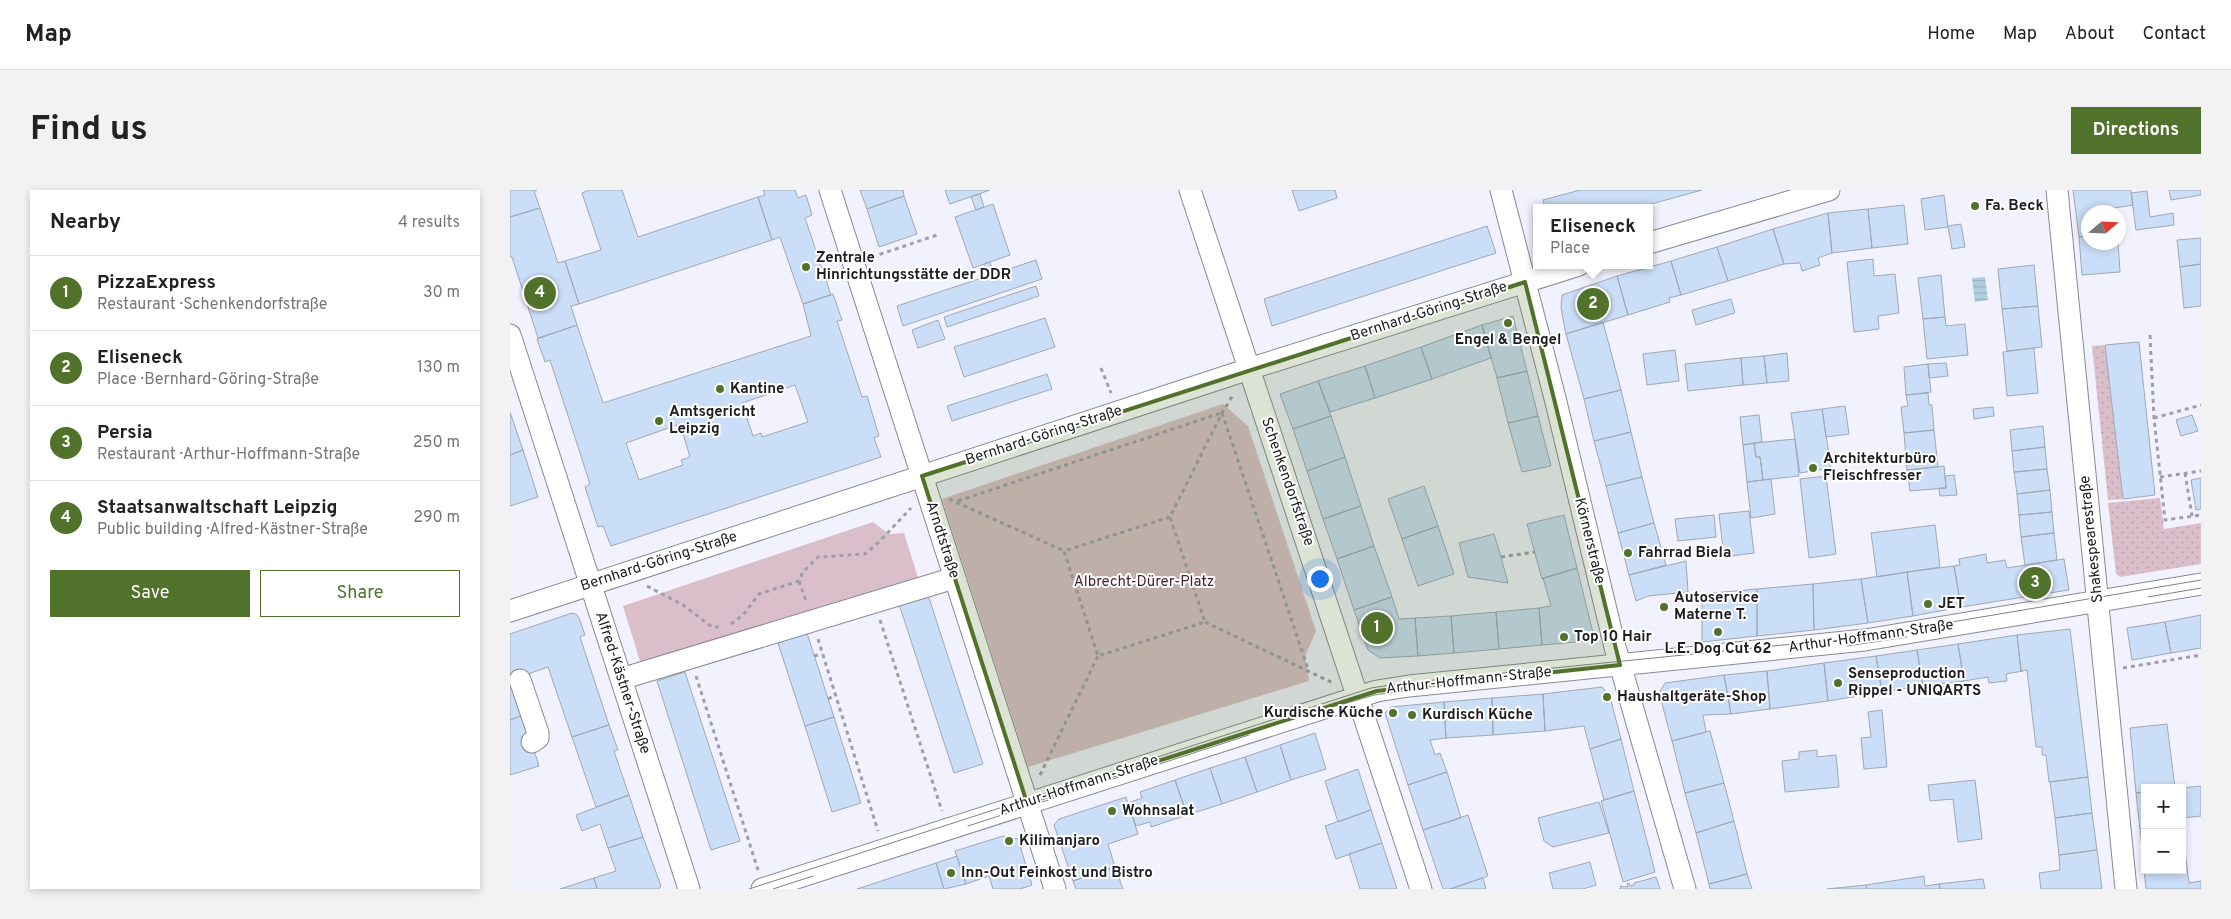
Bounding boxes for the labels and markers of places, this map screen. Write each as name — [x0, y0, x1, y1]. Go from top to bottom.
place label: Fa. Beck — [1985, 197, 2044, 216]
marker: Fa. Beck — [1969, 200, 1981, 212]
place label: Zentrale Hinrichtungsstätte der DDR — [816, 249, 1011, 285]
marker: Zentrale Hinrichtungsstätte der DDR — [800, 261, 812, 273]
pin: 4 — [524, 274, 556, 312]
pin: 2 — [1577, 285, 1609, 323]
marker: Engel & Bengel — [1502, 317, 1514, 329]
place label: Engel & Bengel — [1455, 331, 1561, 350]
place label: Kantine — [730, 380, 784, 399]
marker: Kantine — [714, 383, 726, 395]
place label: Amtsgericht Leipzig — [669, 403, 756, 439]
marker: Amtsgericht Leipzig — [653, 415, 665, 427]
place label: Architekturbüro Fleischfresser — [1823, 450, 1936, 486]
marker: Architekturbüro Fleischfresser — [1807, 462, 1819, 474]
place label: Fahrrad Biela — [1638, 544, 1731, 563]
marker: Fahrrad Biela — [1622, 547, 1634, 559]
pin: 3 — [2019, 564, 2051, 602]
place label: Autoservice Materne T. — [1674, 589, 1759, 625]
place label: JET — [1938, 595, 1965, 614]
marker: JET — [1922, 598, 1934, 610]
marker: Autoservice Materne T. — [1658, 601, 1670, 613]
pin: 1 — [1361, 609, 1393, 647]
marker: L.E. Dog Cut 62 — [1712, 626, 1724, 638]
place label: Top 10 Hair — [1574, 628, 1653, 647]
marker: Top 10 Hair — [1558, 631, 1570, 643]
place label: L.E. Dog Cut 62 — [1665, 640, 1771, 659]
place label: Senseproduction Rippel - UNIQARTS — [1848, 665, 1981, 701]
marker: Senseproduction Rippel - UNIQARTS — [1832, 677, 1844, 689]
place label: Haushaltgeräte-Shop — [1617, 688, 1767, 707]
marker: Haushaltgeräte-Shop — [1601, 691, 1613, 703]
place label: Kurdische Küche — [1264, 704, 1383, 723]
place label: Kurdisch Küche — [1422, 706, 1533, 725]
marker: Kurdische Küche — [1387, 707, 1399, 719]
marker: Kurdisch Küche — [1406, 709, 1418, 721]
place label: Wohnsalat — [1122, 802, 1195, 821]
marker: Wohnsalat — [1106, 805, 1118, 817]
place label: Kilimanjaro — [1019, 832, 1100, 851]
marker: Kilimanjaro — [1003, 835, 1015, 847]
place label: Inn-Out Feinkost und Bistro — [961, 864, 1153, 883]
marker: Inn-Out Feinkost und Bistro — [945, 867, 957, 879]

